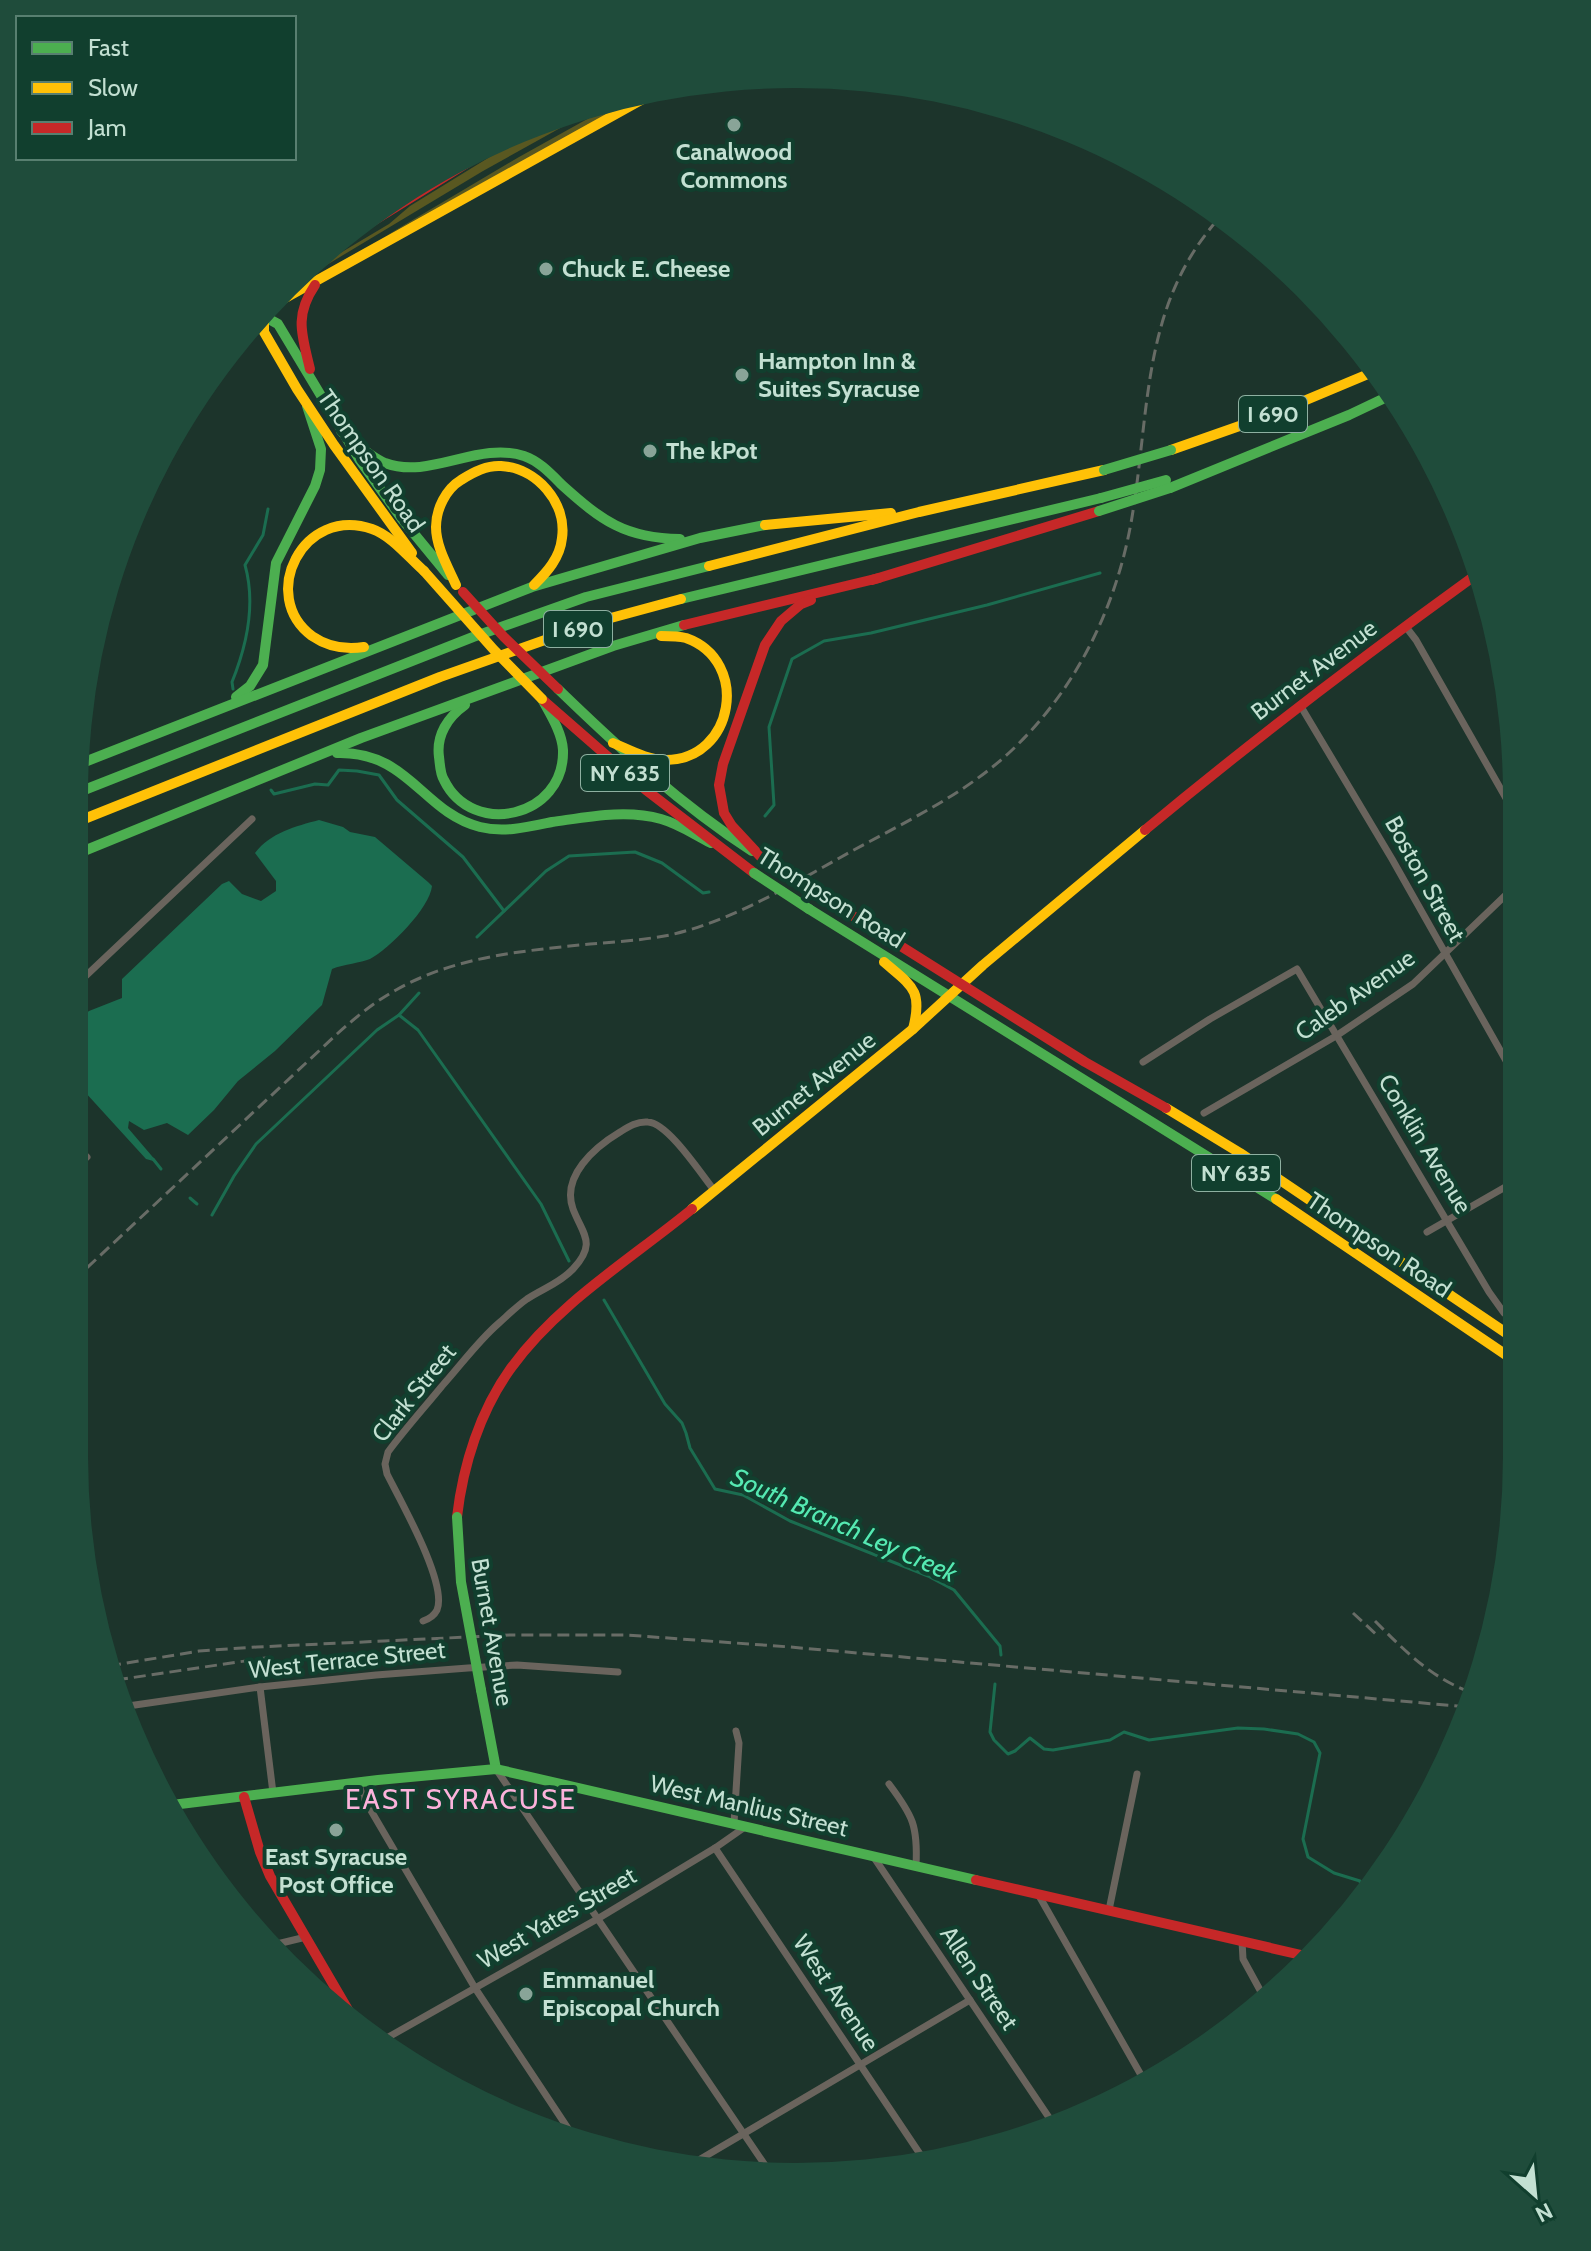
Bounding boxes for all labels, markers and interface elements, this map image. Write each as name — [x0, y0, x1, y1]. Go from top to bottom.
legend — [16, 16, 296, 160]
text: Fast — [88, 33, 129, 62]
text: Slow — [88, 73, 138, 102]
text: Jam — [87, 113, 126, 142]
marker: Canalwood Commons — [725, 116, 743, 134]
place label: Canalwood Commons — [676, 137, 792, 194]
place label: Chuck E. Cheese — [562, 254, 730, 283]
marker: Chuck E. Cheese — [537, 260, 555, 278]
place label: Hampton Inn & Suites Syracuse — [758, 346, 920, 403]
marker: Hampton Inn & Suites Syracuse — [733, 366, 751, 384]
street label: Thompson Road — [312, 384, 431, 538]
road number: I 690 — [1239, 396, 1307, 432]
place label: The kPot — [666, 436, 757, 465]
marker: The kPot — [641, 442, 659, 460]
road number: I 690 — [544, 611, 612, 647]
street label: Burnet Avenue — [1245, 613, 1382, 726]
road number: NY 635 — [581, 755, 669, 791]
street label: Boston Street — [1379, 811, 1472, 947]
street label: Thompson Road — [753, 841, 910, 954]
street label: Caleb Avenue — [1289, 943, 1420, 1046]
street label: Burnet Avenue — [746, 1025, 881, 1142]
street label: Conklin Avenue — [1372, 1069, 1478, 1219]
road number: NY 635 — [1192, 1155, 1280, 1191]
street label: Thompson Road — [1302, 1186, 1457, 1303]
street label: Clark Street — [365, 1338, 462, 1447]
water label: South Branch Ley Creek — [726, 1461, 963, 1590]
street label: Burnet Avenue — [465, 1556, 520, 1708]
street label: West Terrace Street — [247, 1635, 447, 1684]
street label: West Manlius Street — [647, 1769, 851, 1842]
district label: EAST SYRACUSE — [345, 1782, 577, 1816]
marker: East Syracuse Post Office — [327, 1821, 345, 1839]
place label: East Syracuse Post Office — [265, 1842, 407, 1899]
street label: West Yates Street — [472, 1860, 641, 1975]
street label: Allen Street — [934, 1920, 1025, 2035]
street label: West Avenue — [787, 1929, 886, 2056]
place label: Emmanuel Episcopal Church — [542, 1965, 720, 2022]
marker: Emmanuel Episcopal Church — [517, 1985, 535, 2003]
north arrow — [1495, 2155, 1575, 2235]
text: N — [1531, 2197, 1557, 2228]

